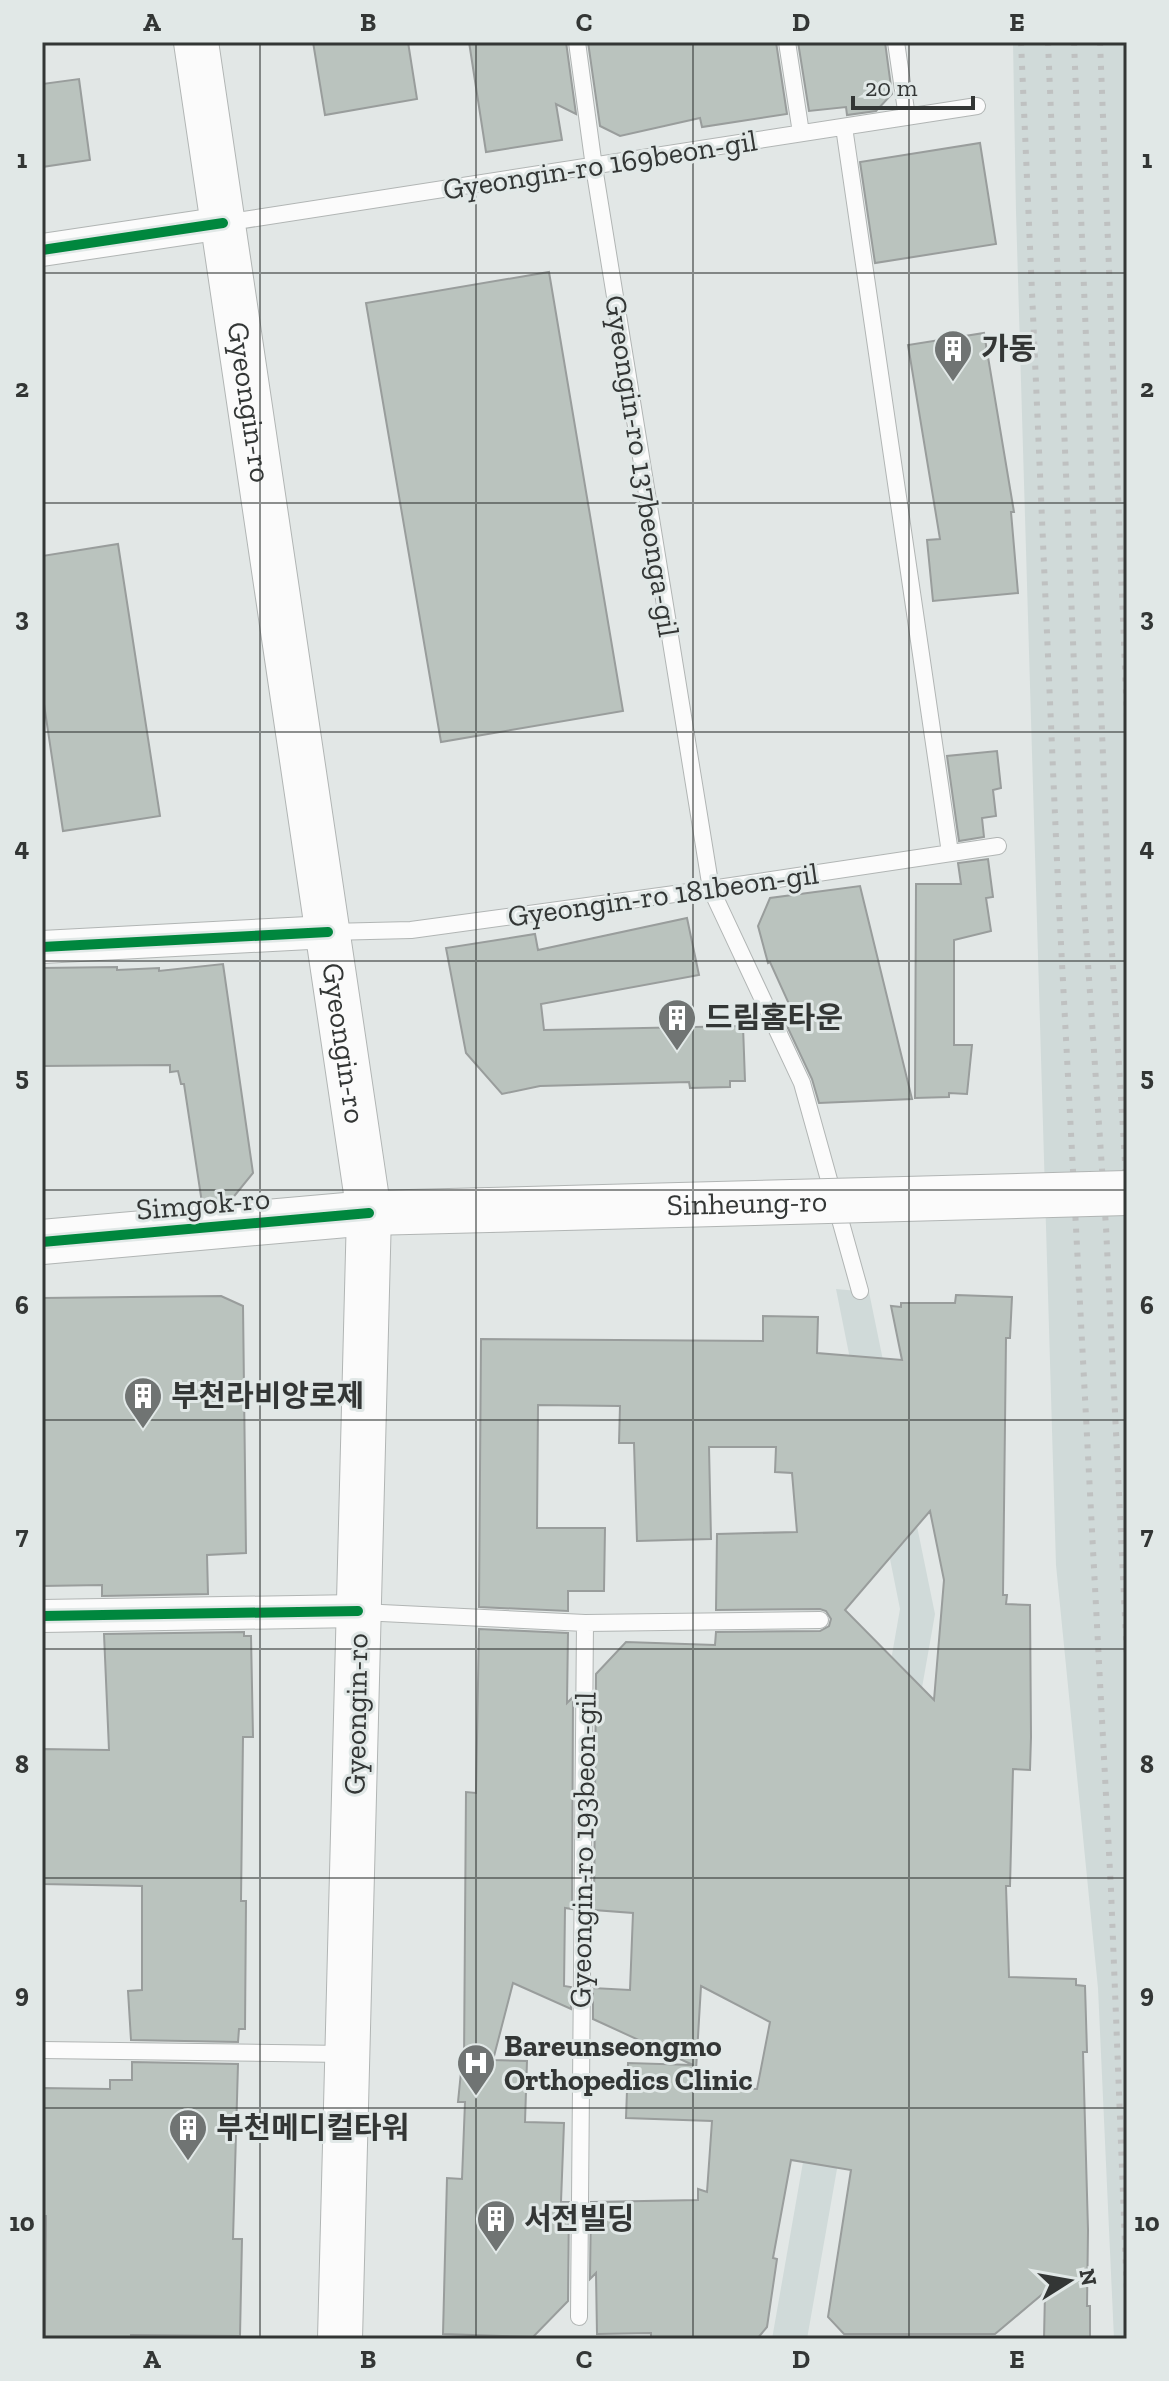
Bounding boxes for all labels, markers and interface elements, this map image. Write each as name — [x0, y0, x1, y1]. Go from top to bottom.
text: A — [143, 6, 161, 38]
text: B — [360, 6, 376, 38]
text: C — [576, 6, 592, 38]
text: D — [792, 6, 810, 38]
text: E — [1009, 6, 1025, 38]
scale bar — [853, 60, 973, 110]
text: 20 m — [865, 73, 918, 102]
street label: Gyeongin-ro 169beon-gil — [440, 122, 760, 208]
text: 1 — [17, 143, 28, 175]
text: 1 — [1142, 143, 1153, 175]
street label: Gyeongin-ro 137beonga-gil — [597, 293, 687, 639]
street label: Gyeongin-ro — [220, 319, 279, 485]
building icon: 가동 — [932, 328, 974, 383]
place label: 가동 — [981, 331, 1036, 367]
text: 2 — [15, 372, 29, 404]
text: 2 — [1140, 372, 1154, 404]
text: 3 — [15, 601, 29, 633]
text: 3 — [1140, 601, 1154, 633]
text: 4 — [15, 831, 30, 863]
text: 4 — [1140, 831, 1155, 863]
street label: Gyeongin-ro 181beon-gil — [505, 855, 821, 935]
street label: Gyeongin-ro — [314, 960, 374, 1126]
building icon: 드림홈타운 — [656, 997, 698, 1052]
place label: 드림홈타운 — [705, 1000, 843, 1036]
text: 5 — [15, 1060, 29, 1092]
text: 5 — [1140, 1060, 1154, 1092]
street label: Simgok-ro — [134, 1180, 272, 1228]
street label: Sinheung-ro — [666, 1183, 828, 1223]
text: 6 — [15, 1289, 29, 1321]
text: 6 — [1140, 1289, 1154, 1321]
building icon: 부천라비앙로제 — [122, 1375, 164, 1430]
place label: 부천라비앙로제 — [171, 1378, 364, 1414]
text: 7 — [16, 1519, 29, 1551]
text: 7 — [1141, 1519, 1154, 1551]
street label: Gyeongin-ro — [337, 1633, 375, 1795]
street label: Gyeongin-ro 193beon-gil — [562, 1691, 604, 2009]
text: 8 — [15, 1748, 29, 1780]
text: 8 — [1140, 1748, 1154, 1780]
text: 9 — [15, 1977, 29, 2009]
text: 9 — [1140, 1977, 1154, 2009]
place label: Bareunseongmo Orthopedics Clinic — [504, 2028, 753, 2098]
hospital icon: Bareunseongmo Orthopedics Clinic — [455, 2042, 497, 2097]
building icon: 부천메디컬타워 — [167, 2107, 209, 2162]
place label: 부천메디컬타워 — [216, 2110, 409, 2146]
building icon: 서전빌딩 — [475, 2198, 517, 2253]
place label: 서전빌딩 — [524, 2201, 634, 2237]
text: 10 — [9, 2206, 35, 2238]
text: 10 — [1134, 2206, 1160, 2238]
north arrow — [1029, 2241, 1109, 2321]
text: N — [1073, 2266, 1103, 2288]
text: A — [143, 2343, 161, 2375]
text: B — [360, 2343, 376, 2375]
text: C — [576, 2343, 592, 2375]
text: D — [792, 2343, 810, 2375]
text: E — [1009, 2343, 1025, 2375]

